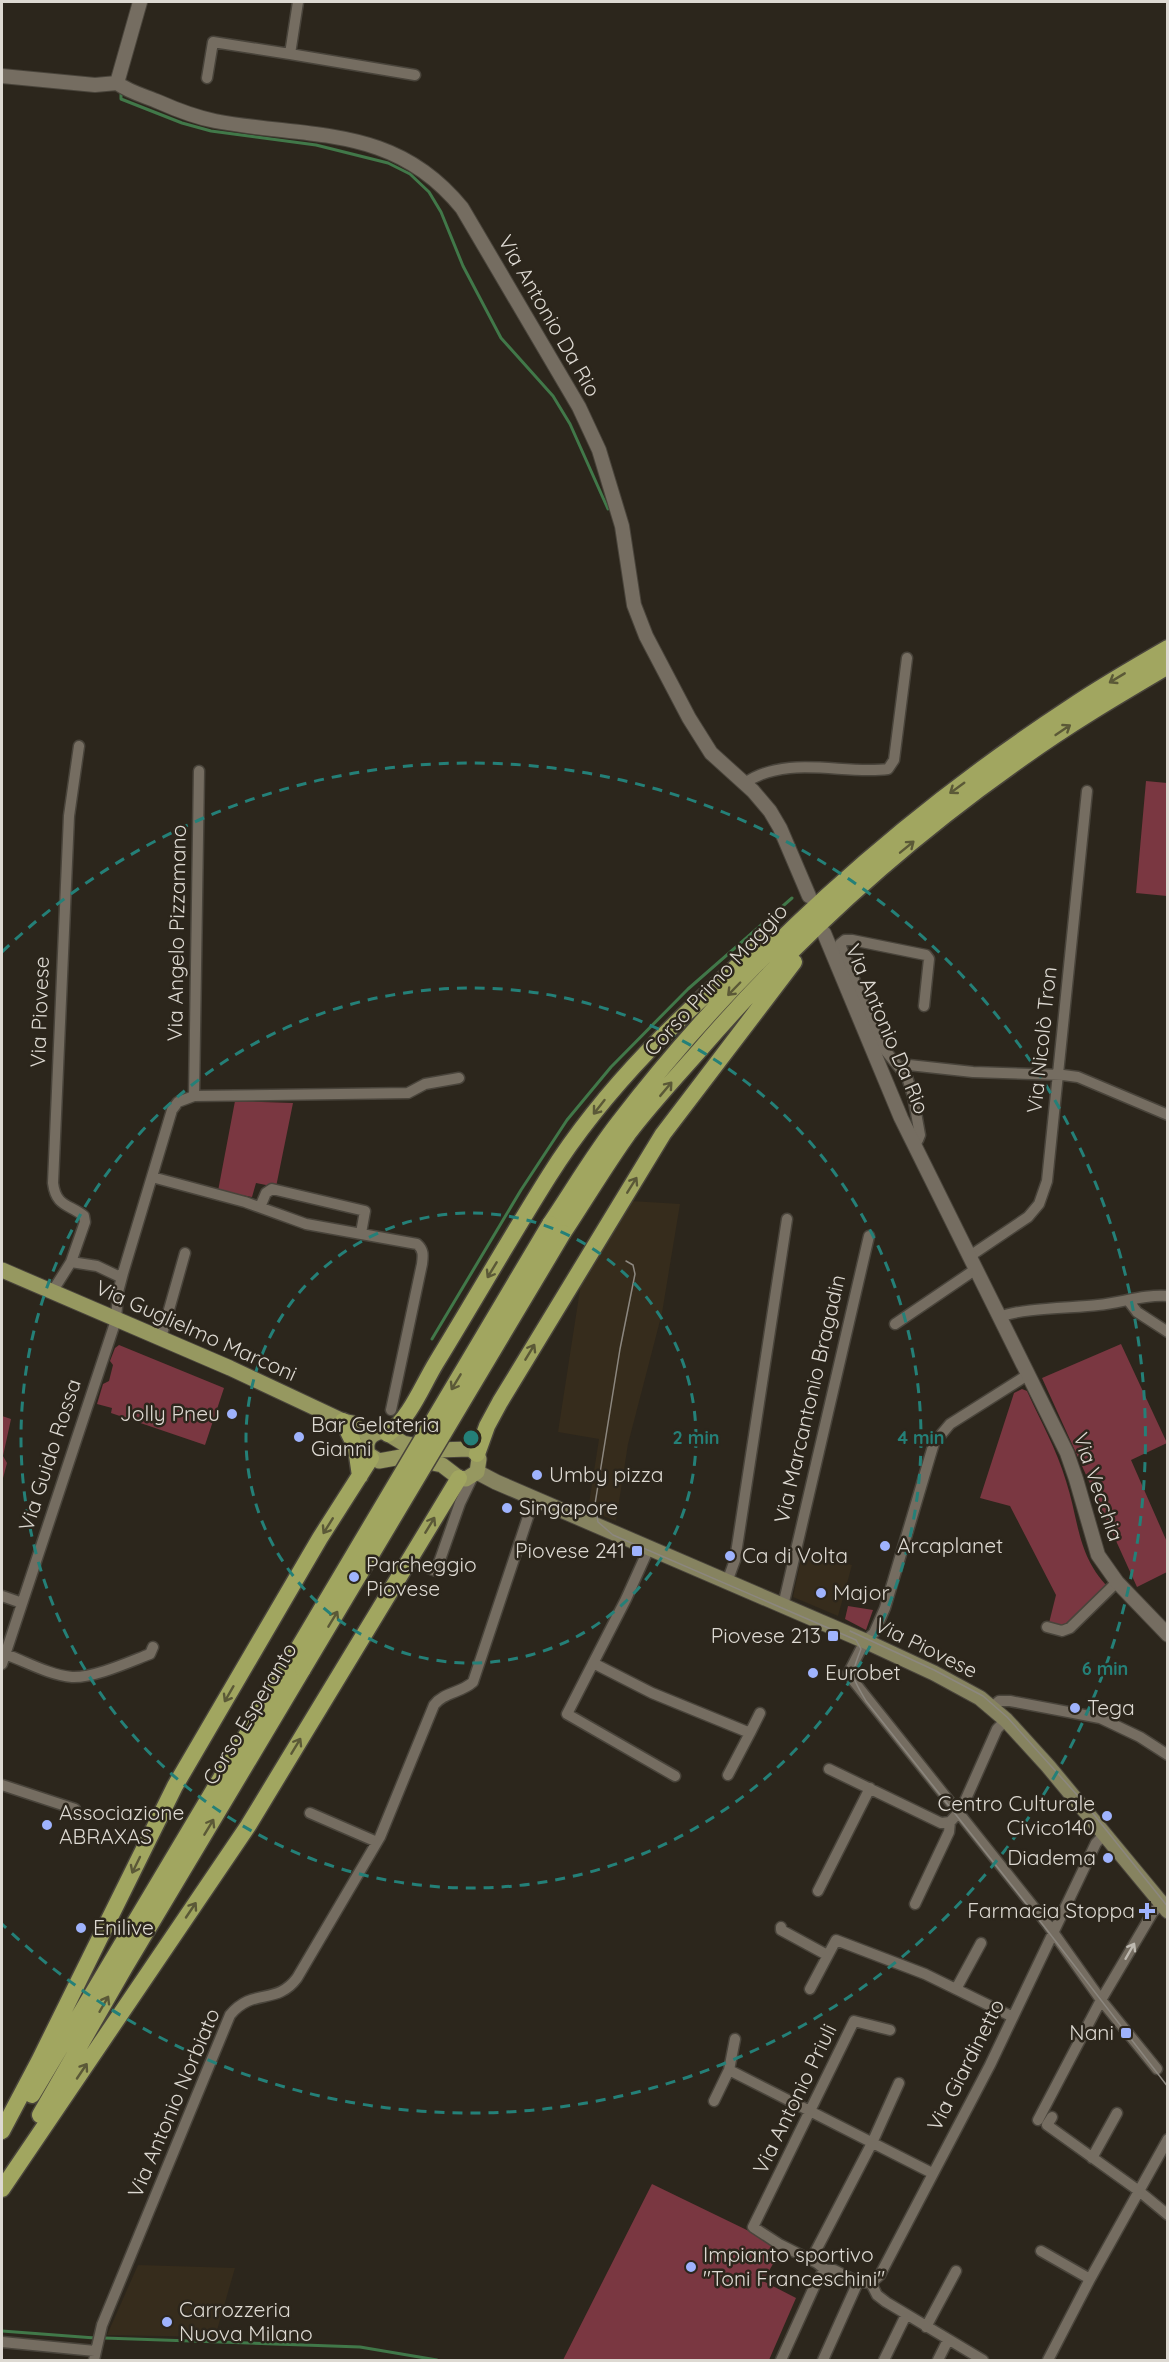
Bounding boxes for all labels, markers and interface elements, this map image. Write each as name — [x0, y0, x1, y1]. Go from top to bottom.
street label: Via Antonio Da Rio — [493, 230, 607, 401]
one-way arrow — [1109, 673, 1126, 685]
one-way arrow — [1055, 724, 1071, 736]
one-way arrow — [949, 782, 965, 795]
street label: Via Angelo Pizzamano — [161, 824, 191, 1042]
one-way arrow — [899, 840, 915, 853]
street label: Corso Primo Maggio — [638, 898, 793, 1061]
street label: Via Antonio Da Rio — [840, 940, 935, 1118]
street label: Via Piovese — [24, 956, 54, 1068]
street label: Via Nicolò Tron — [1020, 965, 1062, 1115]
one-way arrow — [727, 981, 741, 996]
one-way arrow — [660, 1081, 673, 1097]
one-way arrow — [592, 1099, 605, 1115]
one-way arrow — [626, 1177, 638, 1194]
one-way arrow — [486, 1261, 498, 1278]
street label: Via Marcantonio Bragadin — [768, 1272, 850, 1526]
street label: Via Guglielmo Marconi — [92, 1274, 301, 1386]
one-way arrow — [525, 1344, 537, 1361]
one-way arrow — [450, 1373, 462, 1390]
street label: Via Guido Rossa — [12, 1375, 86, 1534]
place label: Jolly Pneu — [120, 1400, 220, 1426]
marker: Jolly Pneu — [225, 1407, 239, 1421]
place label: Bar Gelateria Gianni — [311, 1411, 439, 1461]
text: 2 min — [673, 1426, 719, 1449]
text: 4 min — [897, 1426, 945, 1449]
centre of rings — [461, 1428, 481, 1448]
street label: Via Vecchia — [1068, 1429, 1130, 1544]
marker: Bar Gelateria Gianni — [292, 1430, 306, 1444]
place label: Umby pizza — [549, 1461, 664, 1487]
marker: Umby pizza — [530, 1468, 544, 1482]
place label: Singapore — [519, 1494, 618, 1520]
marker: Singapore — [500, 1501, 514, 1515]
one-way arrow — [321, 1517, 333, 1534]
one-way arrow — [425, 1517, 437, 1534]
place label: Arcaplanet — [897, 1532, 1003, 1558]
place label: Piovese 241 — [515, 1537, 625, 1563]
marker: Arcaplanet — [878, 1539, 892, 1553]
place label: Ca di Volta — [742, 1542, 848, 1568]
marker: Piovese 241 — [630, 1544, 644, 1558]
marker: Ca di Volta — [723, 1549, 737, 1563]
place label: Parcheggio Piovese — [366, 1551, 477, 1601]
marker: Parcheggio Piovese — [347, 1570, 361, 1584]
place label: Major — [833, 1579, 890, 1605]
marker: Major — [814, 1586, 828, 1600]
one-way arrow — [327, 1611, 339, 1628]
street label: Via Piovese — [871, 1611, 982, 1683]
place label: Piovese 213 — [711, 1622, 821, 1648]
marker: Piovese 213 — [826, 1629, 840, 1643]
street label: Corso Esperanto — [196, 1638, 302, 1789]
text: 6 min — [1082, 1657, 1128, 1680]
place label: Eurobet — [825, 1659, 901, 1685]
marker: Eurobet — [806, 1666, 820, 1680]
one-way arrow — [223, 1685, 235, 1702]
place label: Tega — [1087, 1694, 1135, 1720]
marker: Tega — [1068, 1701, 1082, 1715]
one-way arrow — [291, 1738, 303, 1755]
place label: Centro Culturale Civico140 — [938, 1790, 1095, 1840]
place label: Associazione ABRAXAS — [59, 1799, 184, 1849]
marker: Centro Culturale Civico140 — [1100, 1809, 1114, 1823]
marker: Associazione ABRAXAS — [40, 1818, 54, 1832]
one-way arrow — [203, 1819, 215, 1836]
place label: Diadema — [1007, 1844, 1096, 1870]
marker: Diadema — [1101, 1851, 1115, 1865]
one-way arrow — [130, 1856, 141, 1874]
place label: Farmacia Stoppa — [967, 1897, 1135, 1923]
one-way arrow — [185, 1902, 197, 1919]
marker: Farmacia Stoppa — [1140, 1904, 1154, 1918]
place label: Enilive — [93, 1914, 154, 1940]
marker: Enilive — [74, 1921, 88, 1935]
one-way arrow — [1125, 1943, 1137, 1960]
street label: Via Giardinetto — [921, 1994, 1009, 2135]
one-way arrow — [99, 1995, 110, 2013]
street label: Via Antonio Norbiato — [121, 2004, 225, 2201]
street label: Via Antonio Priuli — [747, 2019, 842, 2178]
place label: Nani — [1069, 2019, 1114, 2045]
marker: Nani — [1119, 2026, 1133, 2040]
one-way arrow — [75, 2063, 88, 2080]
place label: Impianto sportivo "Toni Franceschini" — [703, 2241, 885, 2291]
marker: Impianto sportivo "Toni Franceschini" — [684, 2260, 698, 2274]
place label: Carrozzeria Nuova Milano — [179, 2296, 313, 2346]
marker: Carrozzeria Nuova Milano — [160, 2315, 174, 2329]

